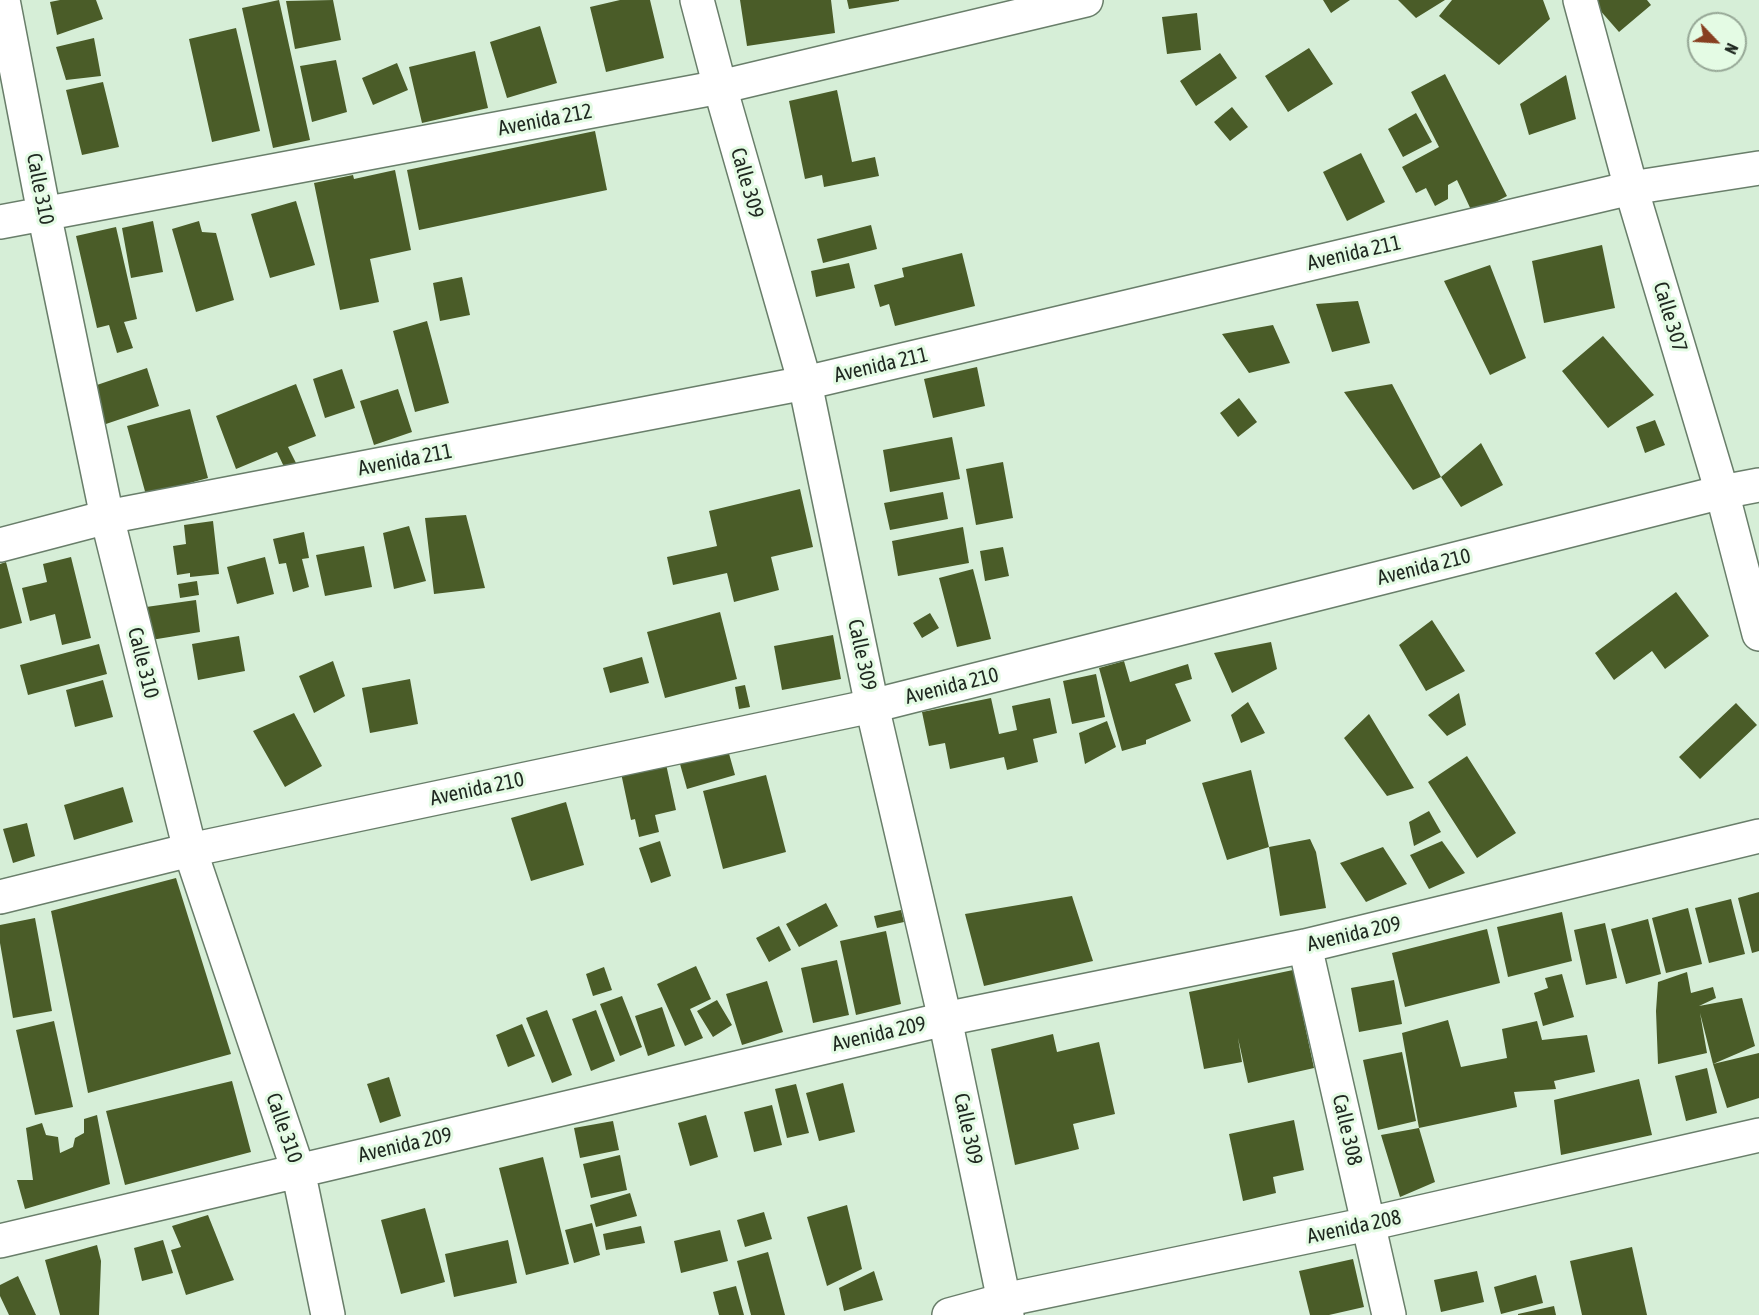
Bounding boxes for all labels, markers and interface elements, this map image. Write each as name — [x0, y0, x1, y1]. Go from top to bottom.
north arrow — [1687, 12, 1747, 72]
text: N — [1721, 41, 1742, 57]
street label: Avenida 212 — [496, 99, 594, 141]
street label: Calle 309 — [725, 145, 769, 221]
street label: Calle 310 — [21, 151, 59, 227]
street label: Avenida 211 — [1305, 230, 1403, 276]
street label: Calle 307 — [1647, 279, 1693, 355]
street label: Avenida 211 — [832, 342, 930, 388]
street label: Avenida 211 — [356, 439, 454, 481]
street label: Avenida 210 — [1375, 543, 1473, 591]
street label: Calle 309 — [842, 617, 882, 693]
street label: Calle 310 — [122, 625, 164, 701]
street label: Avenida 210 — [903, 662, 1001, 710]
street label: Avenida 210 — [428, 767, 526, 811]
street label: Avenida 209 — [1305, 911, 1403, 957]
street label: Avenida 209 — [830, 1011, 928, 1057]
street label: Calle 310 — [260, 1090, 308, 1166]
street label: Calle 309 — [948, 1091, 988, 1167]
street label: Calle 308 — [1327, 1092, 1367, 1168]
street label: Avenida 209 — [356, 1122, 454, 1168]
street label: Avenida 208 — [1305, 1205, 1403, 1249]

